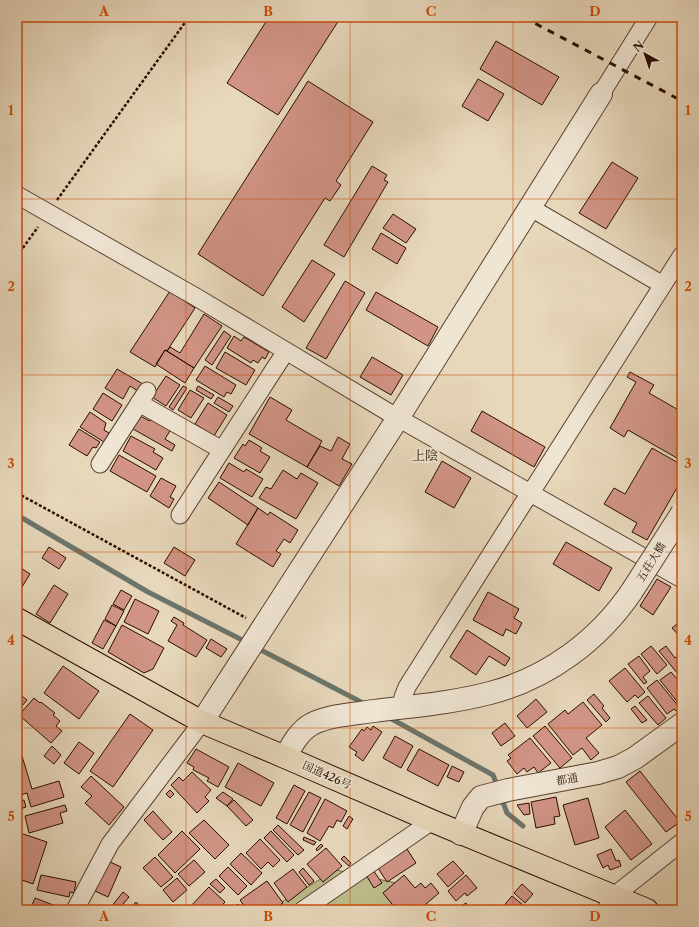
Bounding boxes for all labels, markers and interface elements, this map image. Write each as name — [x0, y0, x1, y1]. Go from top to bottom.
text: A — [98, 3, 110, 19]
text: B — [263, 3, 273, 19]
text: C — [426, 3, 436, 19]
text: D — [589, 3, 601, 19]
north arrow — [625, 34, 665, 74]
text: N — [630, 38, 647, 55]
text: 1 — [8, 102, 14, 118]
text: 1 — [685, 102, 691, 118]
text: 2 — [7, 278, 15, 294]
text: 2 — [684, 278, 692, 294]
district label: 上陰 — [412, 447, 438, 463]
text: 3 — [7, 455, 15, 471]
text: 3 — [684, 455, 692, 471]
street label: 五荘大橋 — [633, 540, 669, 584]
text: 4 — [7, 632, 15, 648]
text: 4 — [684, 632, 692, 648]
street label: 国道426号 — [300, 758, 354, 792]
street label: 都通 — [555, 770, 579, 788]
text: 5 — [7, 808, 15, 824]
text: 5 — [684, 808, 692, 824]
text: A — [98, 908, 110, 924]
text: B — [263, 908, 273, 924]
text: C — [426, 908, 436, 924]
text: D — [589, 908, 601, 924]

